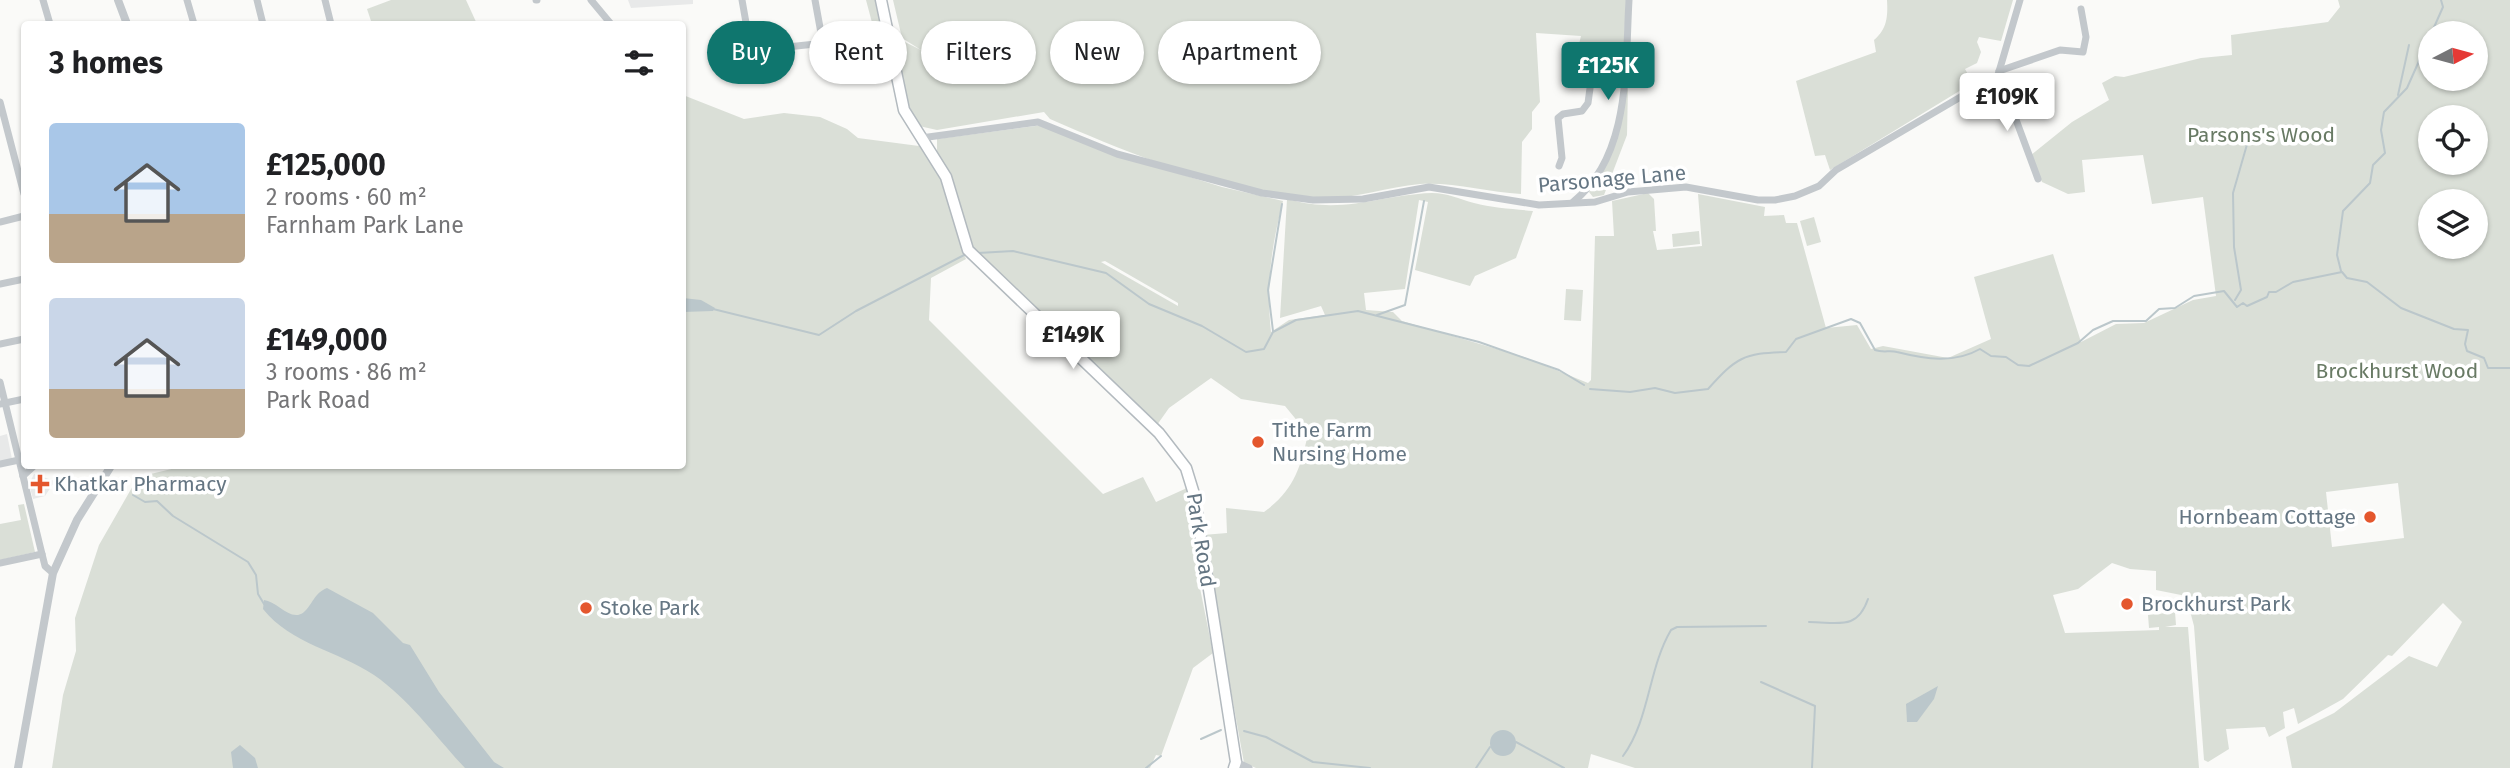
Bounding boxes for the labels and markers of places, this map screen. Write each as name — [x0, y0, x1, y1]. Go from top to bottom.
pin: £125K — [1559, 42, 1657, 102]
pin: £109K — [1958, 74, 2056, 133]
pin: £149K — [1024, 312, 1122, 371]
place label: Tithe Farm Nursing Home — [1272, 417, 1407, 467]
marker: Tithe Farm Nursing Home — [1250, 434, 1266, 450]
place label: Khatkar Pharmacy — [54, 471, 227, 497]
marker: Khatkar Pharmacy — [32, 476, 48, 492]
place label: Hornbeam Cottage — [2178, 504, 2356, 530]
marker: Hornbeam Cottage — [2362, 509, 2378, 525]
place label: Brockhurst Park — [2141, 591, 2291, 617]
place label: Stoke Park — [600, 595, 700, 621]
marker: Brockhurst Park — [2119, 596, 2135, 612]
marker: Stoke Park — [578, 600, 594, 616]

